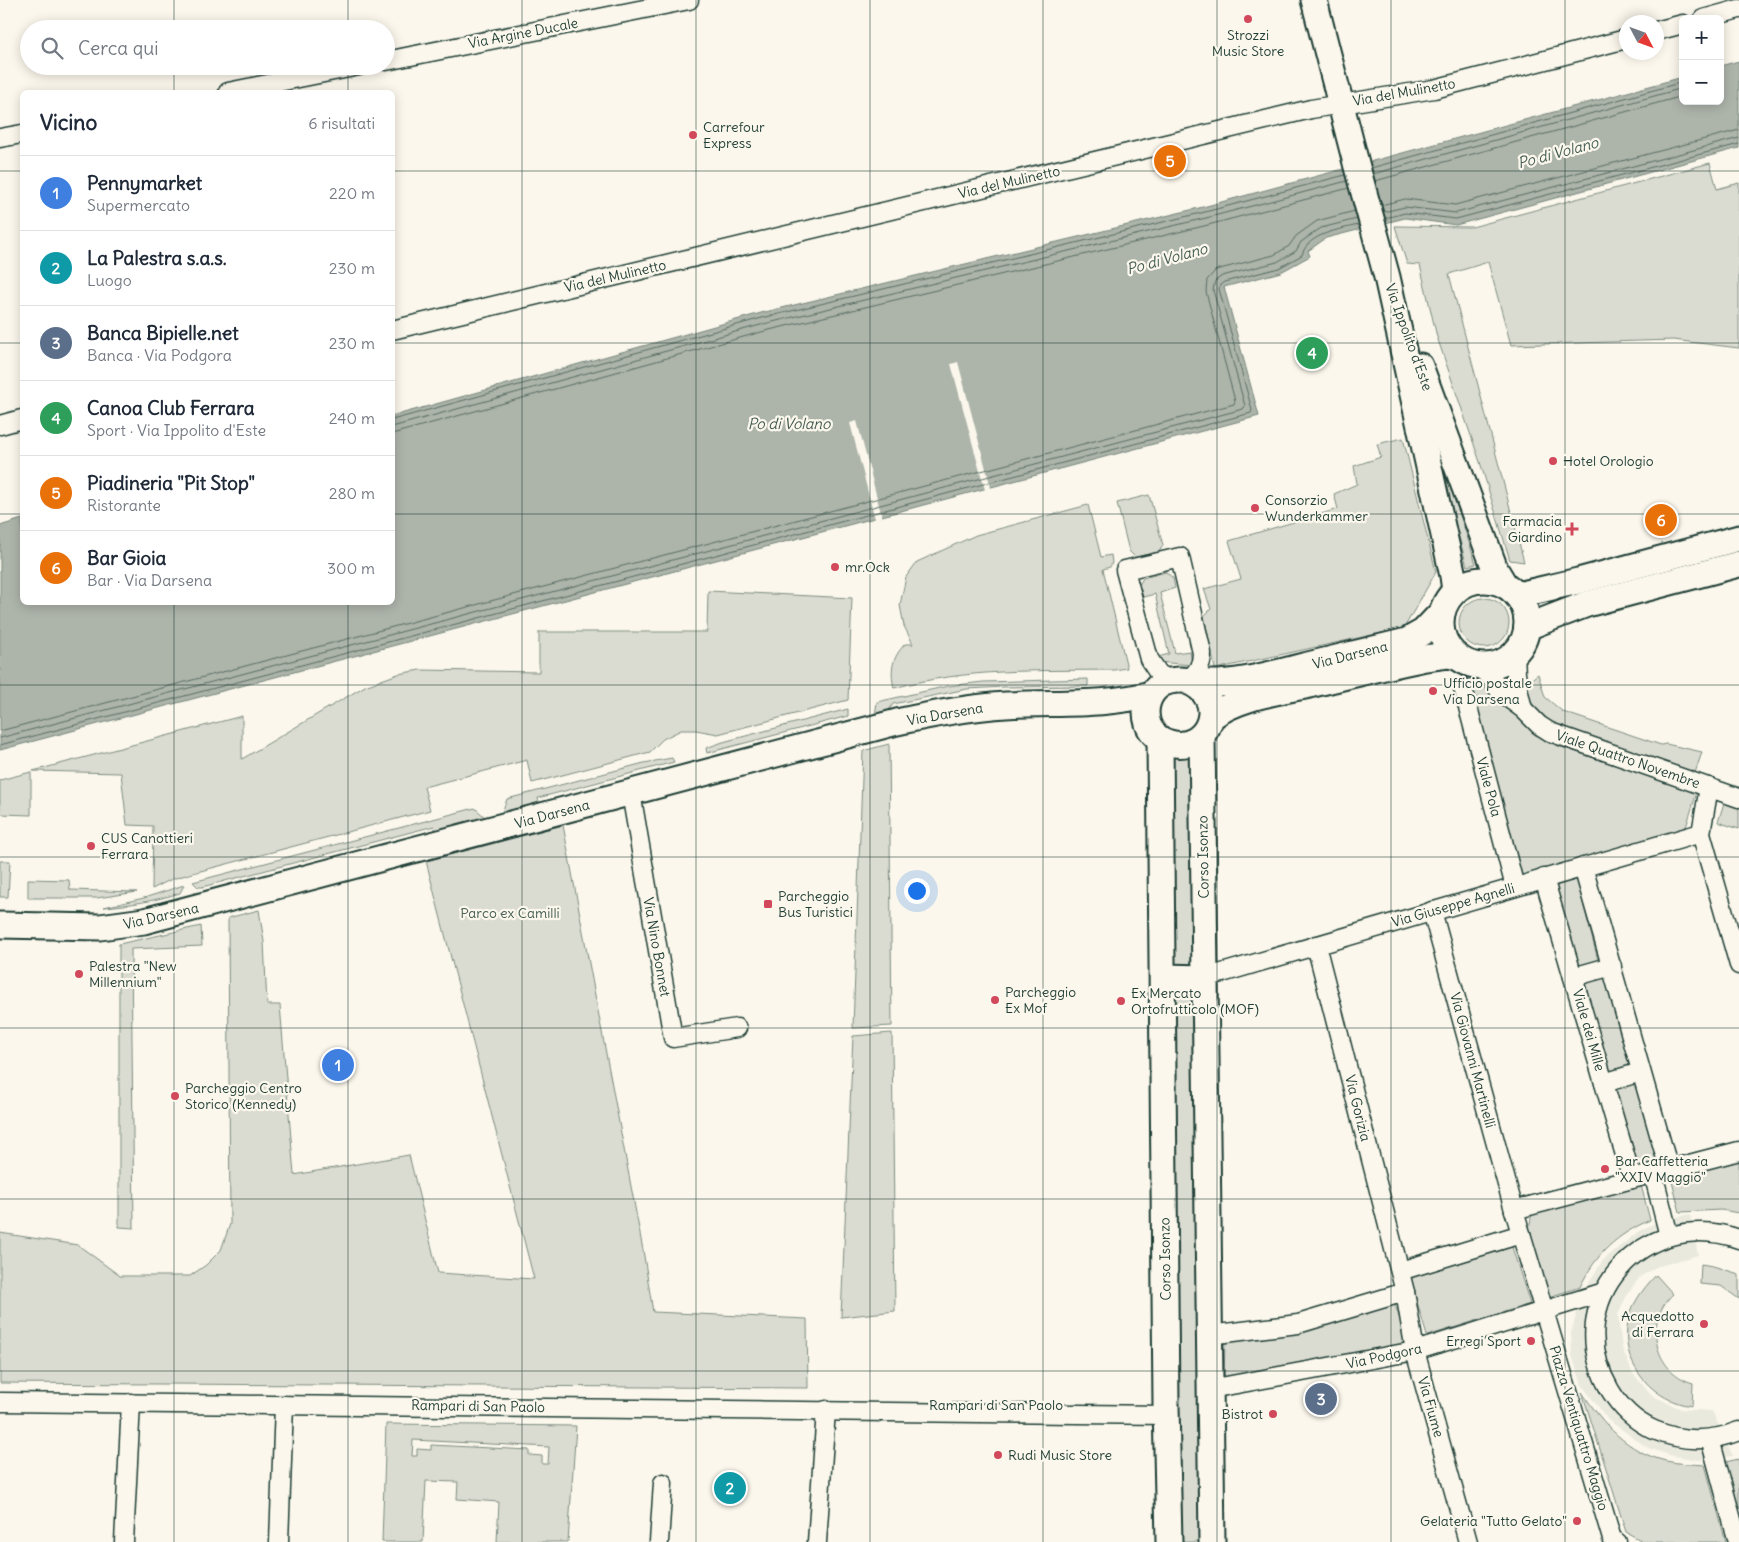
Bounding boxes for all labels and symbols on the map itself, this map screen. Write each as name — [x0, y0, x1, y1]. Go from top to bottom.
marker: Strozzi Music Store — [1242, 13, 1254, 25]
street label: Via Argine Ducale — [467, 14, 579, 52]
north arrow — [1619, 15, 1664, 60]
place label: Strozzi Music Store — [1212, 26, 1284, 60]
street label: Via del Mulinetto — [1351, 74, 1457, 110]
place label: Carrefour Express — [703, 118, 765, 152]
marker: Carrefour Express — [687, 129, 699, 141]
water label: Po di Volano — [1515, 132, 1602, 172]
pin: 5 — [1154, 142, 1186, 180]
street label: Via del Mulinetto — [956, 161, 1062, 202]
water label: Po di Volano — [1124, 238, 1211, 278]
street label: Via del Mulinetto — [562, 255, 668, 296]
street label: Via Ippolito d'Este — [1381, 281, 1437, 393]
pin: 4 — [1296, 334, 1328, 372]
water label: Po di Volano — [748, 414, 832, 433]
place label: Hotel Orologio — [1563, 452, 1654, 470]
marker: Hotel Orologio — [1547, 455, 1559, 467]
place label: Consorzio Wunderkammer — [1265, 491, 1368, 525]
pin: 6 — [1645, 501, 1677, 539]
marker: Consorzio Wunderkammer — [1249, 502, 1261, 514]
place label: Farmacia Giardino — [1503, 512, 1562, 546]
marker: Farmacia Giardino — [1566, 523, 1578, 535]
place label: mr.Ock — [845, 558, 890, 576]
marker: mr.Ock — [829, 561, 841, 573]
street label: Via Darsena — [1311, 637, 1389, 673]
place label: Ufficio postale Via Darsena — [1443, 674, 1532, 708]
marker: Ufficio postale Via Darsena — [1427, 685, 1439, 697]
street label: Via Darsena — [906, 698, 984, 730]
street label: Viale Quattro Novembre — [1553, 726, 1703, 792]
street label: Viale Pola — [1472, 755, 1506, 819]
street label: Via Darsena — [513, 795, 591, 833]
street label: Corso Isonzo — [1193, 815, 1213, 899]
place label: CUS Canottieri Ferrara — [101, 829, 193, 863]
marker: CUS Canottieri Ferrara — [85, 840, 97, 852]
your location — [904, 878, 930, 904]
street label: Via Giuseppe Agnelli — [1389, 879, 1517, 931]
place label: Parcheggio Bus Turistici — [778, 887, 853, 921]
street label: Via Nino Bonnet — [639, 896, 675, 998]
marker: Parcheggio Bus Turistici — [762, 898, 774, 910]
street label: Via Darsena — [122, 899, 200, 933]
park label: Parco ex Camilli — [460, 904, 560, 922]
place label: Palestra "New Millennium" — [89, 957, 177, 991]
marker: Palestra "New Millennium" — [73, 968, 85, 980]
place label: Parcheggio Ex Mof — [1005, 983, 1076, 1017]
place label: Ex Mercato Ortofrutticolo (MOF) — [1131, 984, 1259, 1018]
street label: Viale dei Mille — [1569, 987, 1609, 1073]
street label: Via Giovanni Martinelli — [1446, 990, 1500, 1130]
marker: Parcheggio Ex Mof — [989, 994, 1001, 1006]
marker: Ex Mercato Ortofrutticolo (MOF) — [1115, 995, 1127, 1007]
pin: 1 — [322, 1046, 354, 1084]
street label: Via Gorizia — [1341, 1073, 1375, 1143]
place label: Parcheggio Centro Storico (Kennedy) — [185, 1079, 302, 1113]
marker: Parcheggio Centro Storico (Kennedy) — [169, 1090, 181, 1102]
place label: Bar Caffetteria "XXIV Maggio" — [1615, 1152, 1708, 1186]
marker: Bar Caffetteria "XXIV Maggio" — [1599, 1163, 1611, 1175]
street label: Corso Isonzo — [1155, 1217, 1175, 1301]
place label: Acquedotto di Ferrara — [1621, 1307, 1694, 1341]
marker: Acquedotto di Ferrara — [1698, 1318, 1710, 1330]
place label: Erregi Sport — [1446, 1332, 1521, 1350]
marker: Erregi Sport — [1525, 1335, 1537, 1347]
street label: Via Podgora — [1345, 1339, 1423, 1373]
street label: Piazza Ventiquattro Maggio — [1545, 1343, 1613, 1513]
street label: Via Fiume — [1414, 1375, 1448, 1439]
pin: 3 — [1305, 1380, 1337, 1418]
street label: Rampari di San Paolo — [411, 1396, 545, 1416]
street label: Rampari di San Paolo — [929, 1396, 1063, 1414]
place label: Bistrot — [1222, 1405, 1263, 1423]
marker: Bistrot — [1267, 1408, 1279, 1420]
place label: Rudi Music Store — [1008, 1446, 1112, 1464]
marker: Rudi Music Store — [992, 1449, 1004, 1461]
pin: 2 — [714, 1469, 746, 1507]
place label: Gelateria "Tutto Gelato" — [1420, 1512, 1567, 1530]
marker: Gelateria "Tutto Gelato" — [1571, 1515, 1583, 1527]

